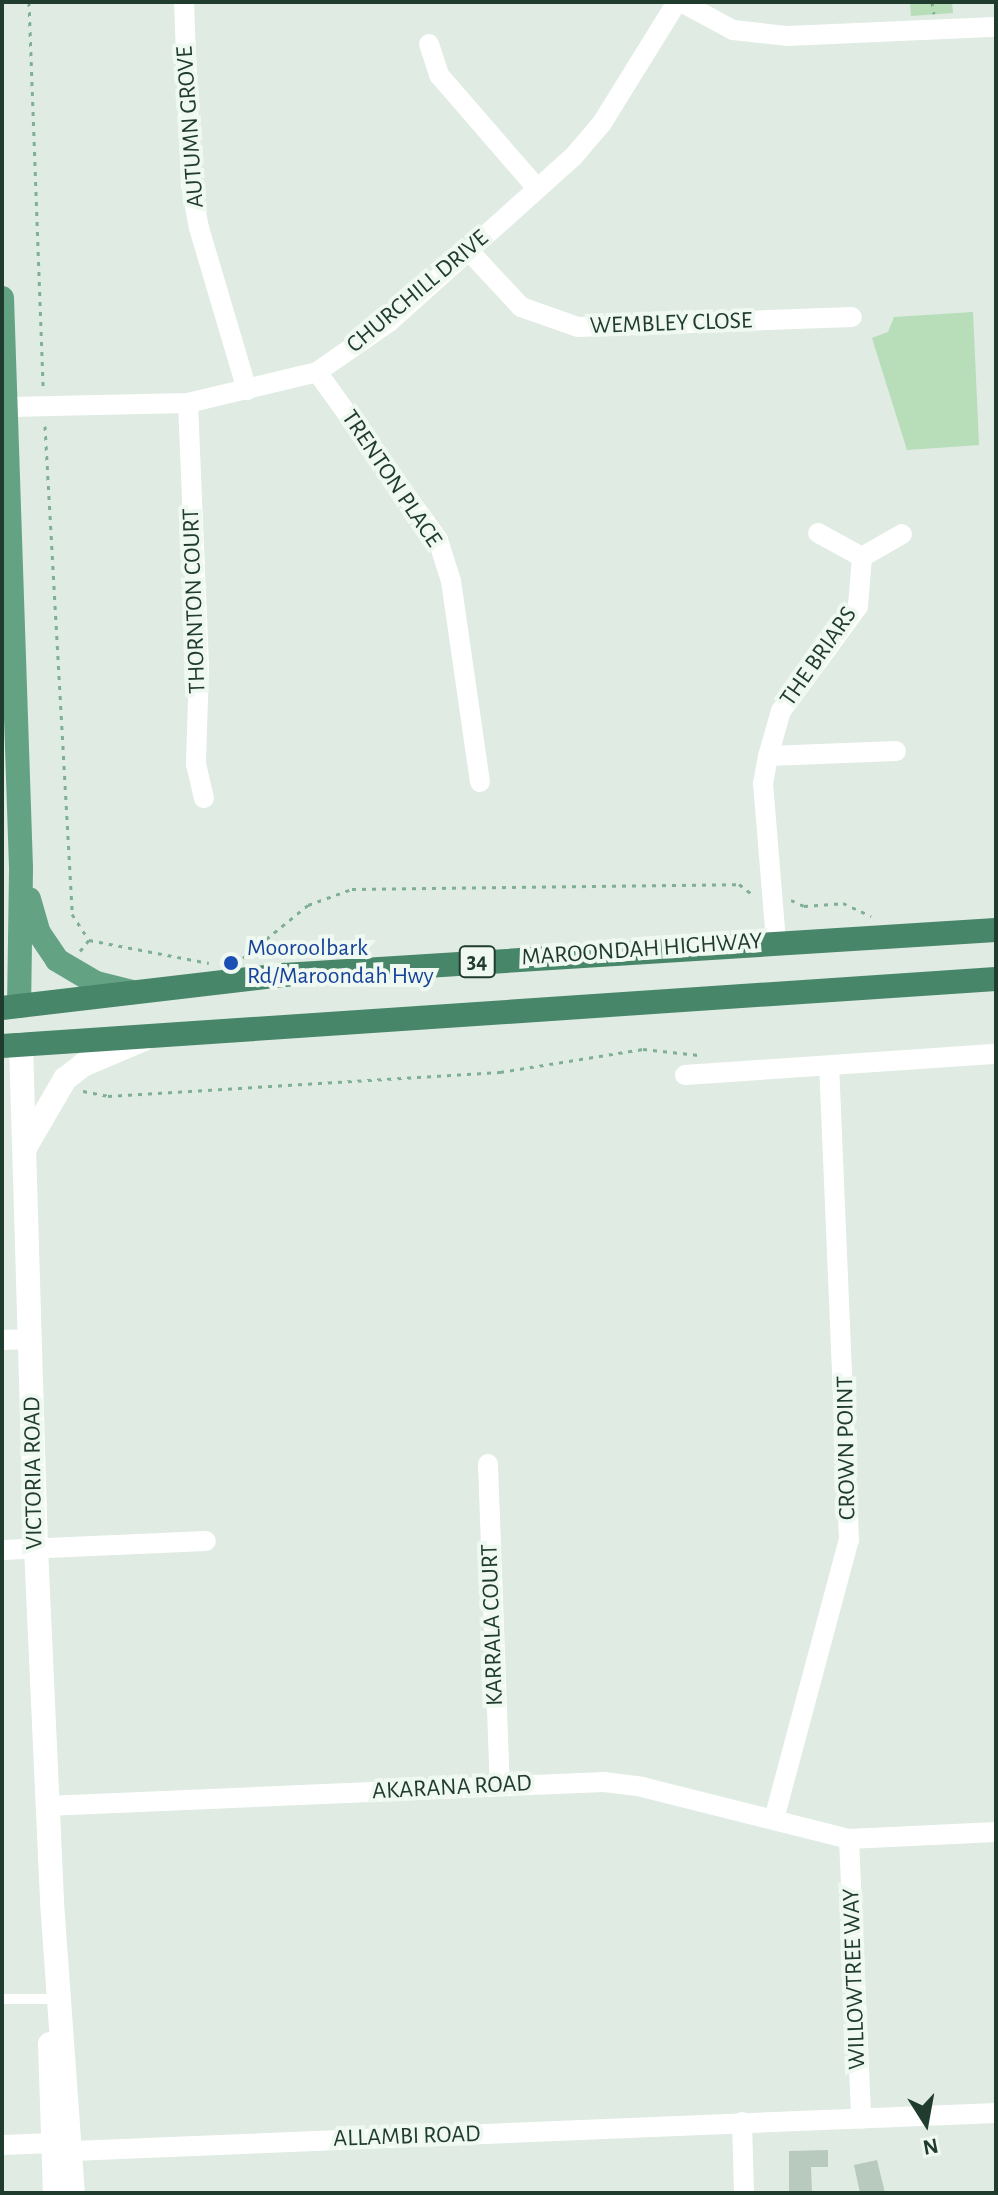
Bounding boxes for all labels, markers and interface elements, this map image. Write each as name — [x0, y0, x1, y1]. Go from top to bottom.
street label: AUTUMN GROVE — [171, 45, 211, 209]
street label: CHURCHILL DRIVE — [341, 224, 495, 360]
street label: WEMBLEY CLOSE — [589, 307, 753, 341]
street label: TRENTON PLACE — [335, 405, 447, 553]
street label: THORNTON COURT — [177, 508, 213, 694]
street label: THE BRIARS — [774, 602, 864, 712]
street label: MAROONDAH HIGHWAY — [521, 927, 763, 973]
place label: Mooroolbark Rd/Maroondah Hwy — [247, 935, 434, 991]
road number: 34 — [457, 944, 497, 980]
marker: Mooroolbark Rd/Maroondah Hwy — [222, 954, 240, 972]
street label: CROWN POINT — [831, 1376, 863, 1520]
street label: VICTORIA ROAD — [18, 1396, 50, 1550]
street label: KARRALA COURT — [476, 1543, 510, 1707]
street label: AKARANA ROAD — [372, 1769, 532, 1807]
street label: WILLOWTREE WAY — [837, 1888, 873, 2070]
north arrow — [886, 2083, 966, 2163]
street label: ALLAMBI ROAD — [333, 2120, 481, 2154]
text: N — [921, 2134, 940, 2159]

